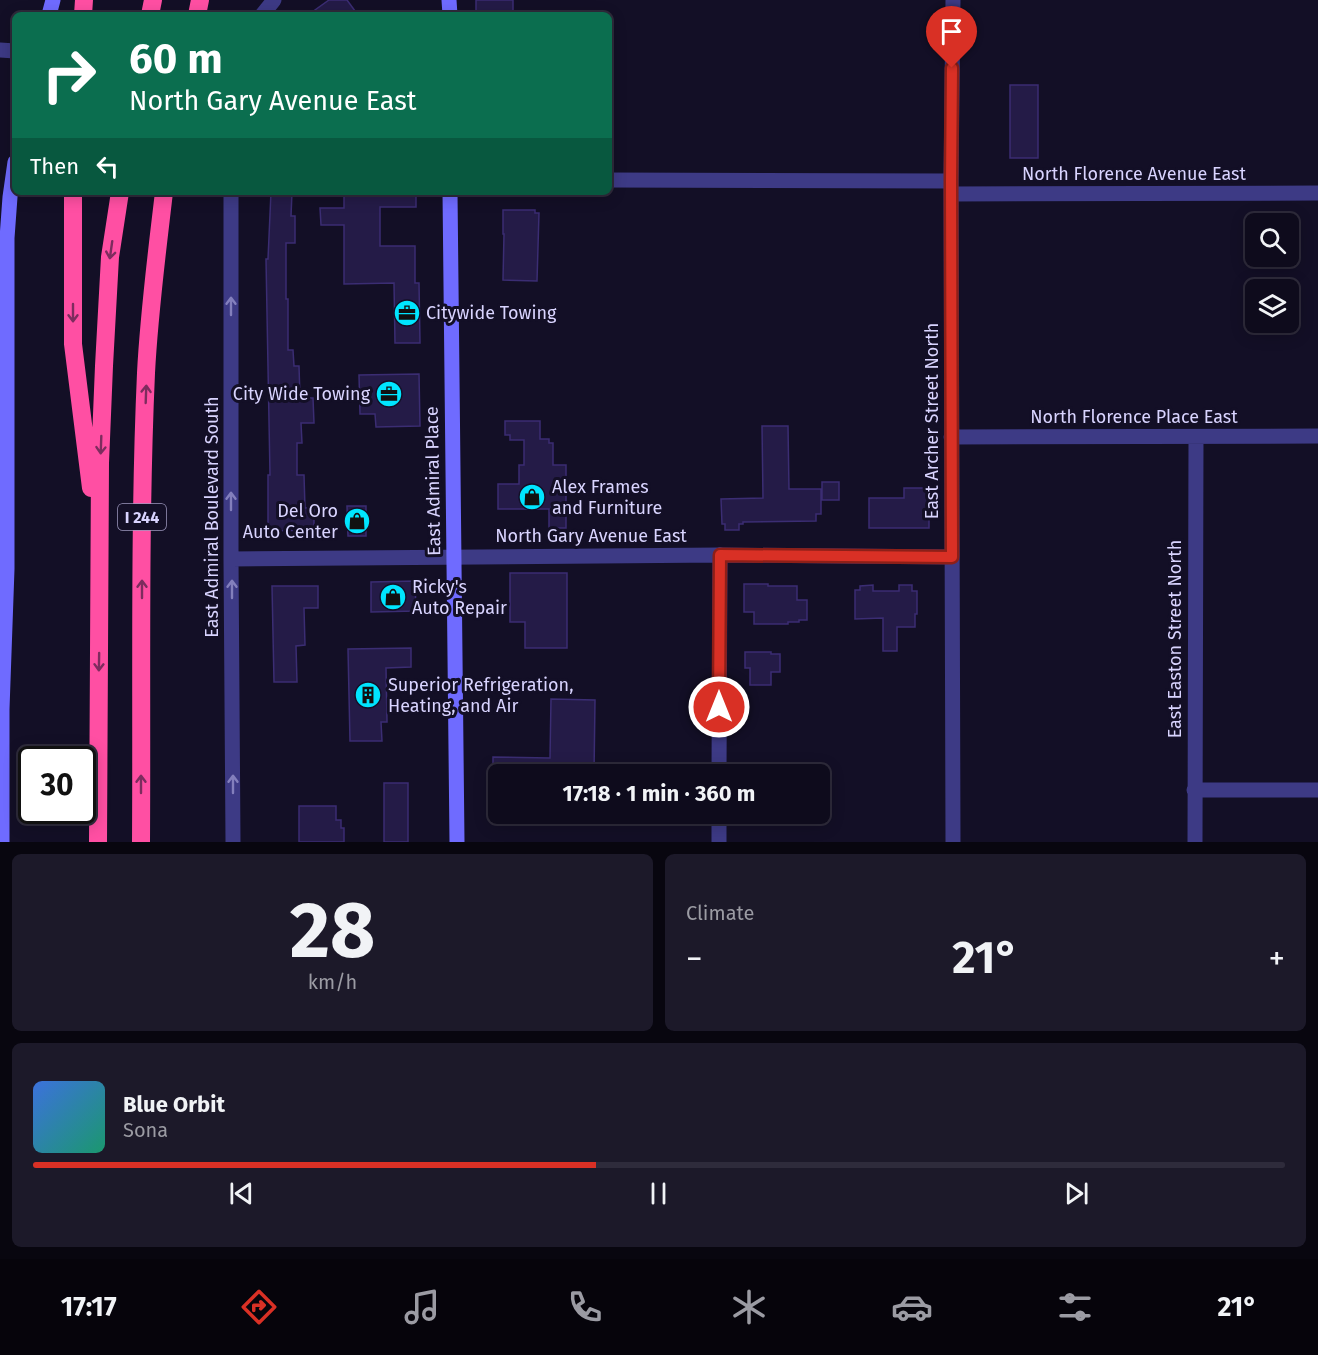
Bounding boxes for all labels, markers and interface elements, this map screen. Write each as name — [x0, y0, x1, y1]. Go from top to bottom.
pin — [926, 6, 977, 68]
icon: arrive — [935, 15, 968, 48]
text: 60 m — [129, 34, 223, 84]
icon: right — [30, 36, 108, 114]
text: North Gary Avenue East — [129, 85, 417, 117]
icon: left — [91, 150, 124, 183]
text: Then — [30, 153, 79, 180]
street label: North Florence Avenue East — [1022, 163, 1246, 185]
map controls — [1245, 213, 1299, 333]
button: search — [1245, 213, 1299, 267]
one-way arrow — [106, 239, 117, 259]
button: layers — [1245, 279, 1299, 333]
one-way arrow — [225, 296, 237, 316]
office icon: Citywide Towing — [392, 298, 422, 328]
place label: Citywide Towing — [426, 302, 557, 324]
one-way arrow — [67, 303, 79, 323]
street label: East Archer Street North — [921, 323, 943, 519]
office icon: City Wide Towing — [374, 379, 404, 409]
place label: City Wide Towing — [233, 383, 371, 405]
one-way arrow — [140, 384, 151, 404]
street label: East Admiral Boulevard South — [201, 396, 223, 638]
street label: East Admiral Place — [421, 406, 445, 556]
street label: North Florence Place East — [1030, 406, 1238, 428]
one-way arrow — [95, 434, 107, 454]
place label: Alex Frames and Furniture — [552, 476, 662, 519]
shop icon: Alex Frames and Furniture — [517, 482, 547, 512]
one-way arrow — [225, 491, 237, 511]
place label: Del Oro Auto Center — [243, 500, 338, 543]
road number: I 244 — [118, 504, 166, 530]
shop icon: Del Oro Auto Center — [342, 506, 372, 536]
street label: North Gary Avenue East — [495, 525, 687, 547]
street label: East Easton Street North — [1164, 540, 1186, 738]
place label: Ricky's Auto Repair — [412, 576, 507, 619]
one-way arrow — [136, 579, 148, 599]
one-way arrow — [226, 579, 237, 599]
shop icon: Ricky's Auto Repair — [378, 582, 408, 612]
one-way arrow — [93, 652, 105, 672]
place label: Superior Refrigeration, Heating, and Air — [388, 674, 573, 717]
position arrow — [687, 675, 751, 739]
building icon: Superior Refrigeration, Heating, and Air — [353, 680, 383, 710]
speed limit sign: 30 — [18, 746, 96, 824]
one-way arrow — [135, 774, 147, 794]
one-way arrow — [227, 774, 239, 794]
text: 17:18 · 1 min · 360 m — [563, 780, 755, 807]
text: 28 — [290, 884, 375, 978]
text: Climate — [686, 901, 754, 925]
text: 21° — [952, 931, 1019, 985]
text: − — [686, 939, 703, 979]
text: + — [1269, 939, 1285, 979]
text: km/h — [308, 970, 357, 994]
text: Blue Orbit — [123, 1091, 225, 1118]
text: Sona — [123, 1118, 168, 1142]
icon: previous — [225, 1177, 258, 1210]
icon: pause — [642, 1177, 675, 1210]
icon: next — [1060, 1177, 1093, 1210]
icon: directions — [238, 1286, 280, 1328]
icon: music — [401, 1286, 443, 1328]
icon: phone — [564, 1286, 606, 1328]
icon: climate — [728, 1286, 770, 1328]
icon: car — [891, 1286, 933, 1328]
icon: filters — [1054, 1286, 1096, 1328]
text: 17:17 — [61, 1291, 117, 1323]
text: 21° — [1217, 1291, 1257, 1323]

